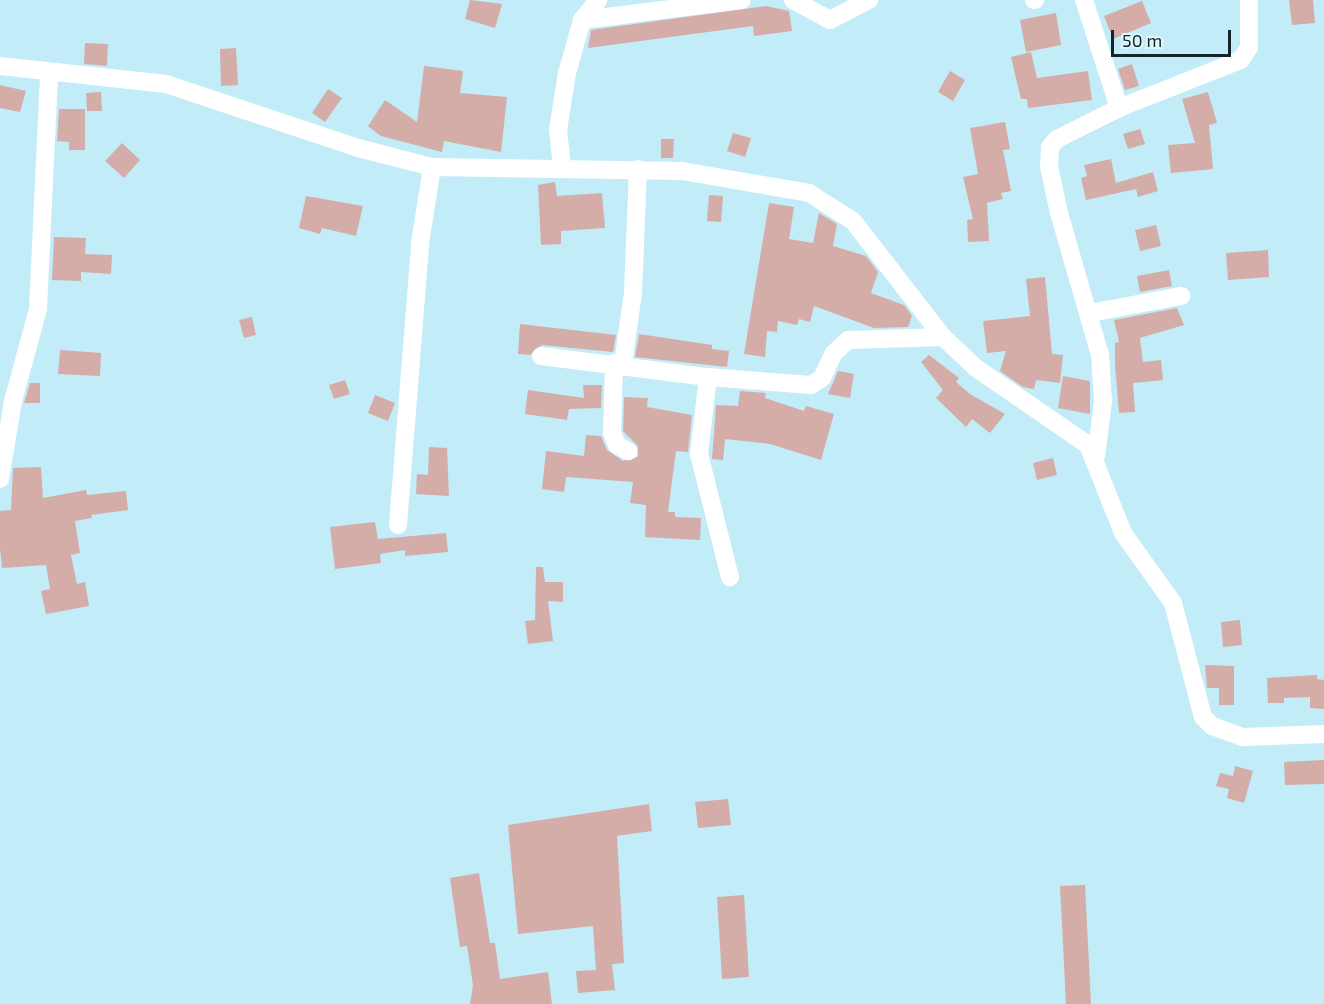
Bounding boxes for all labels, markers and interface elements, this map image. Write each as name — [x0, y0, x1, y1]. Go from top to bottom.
scale bar — [1114, 18, 1234, 56]
text: 50 m — [1122, 29, 1162, 51]

